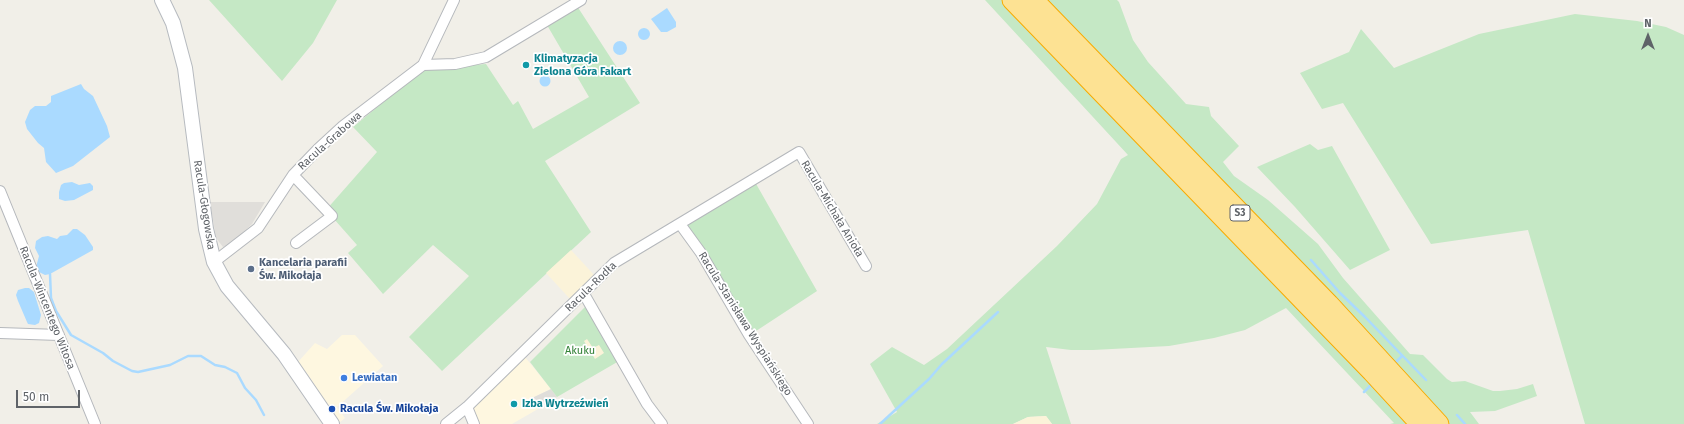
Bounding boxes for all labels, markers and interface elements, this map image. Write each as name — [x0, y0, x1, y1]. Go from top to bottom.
north arrow — [1628, 16, 1668, 56]
text: N — [1644, 17, 1652, 30]
place label: Klimatyzacja Zielona Góra Fakart — [534, 52, 631, 78]
marker: Klimatyzacja Zielona Góra Fakart — [521, 60, 531, 70]
street label: Racula-Grabowa — [295, 109, 365, 173]
street label: Racula-Michała Anioła — [798, 158, 866, 260]
street label: Racula-Głogowska — [190, 159, 218, 251]
road number: S3 — [1230, 205, 1250, 221]
street label: Racula-Wincentego Witosa — [16, 244, 78, 372]
street label: Racula-Stanisława Wyspiańskiego — [695, 250, 795, 398]
place label: Kancelaria parafii Św. Mikołaja — [259, 256, 347, 282]
street label: Racula-Rodła — [563, 259, 619, 315]
marker: Kancelaria parafii Św. Mikołaja — [246, 264, 256, 274]
park label: Akuku — [565, 344, 595, 358]
place label: Lewiatan — [352, 371, 397, 385]
marker: Lewiatan — [339, 373, 349, 383]
scale bar — [18, 382, 82, 408]
text: 50 m — [23, 390, 49, 404]
place label: Izba Wytrzeźwień — [522, 397, 609, 411]
marker: Izba Wytrzeźwień — [509, 399, 519, 409]
place label: Racula Św. Mikołaja — [340, 402, 438, 416]
marker: Racula Św. Mikołaja — [327, 404, 337, 414]

